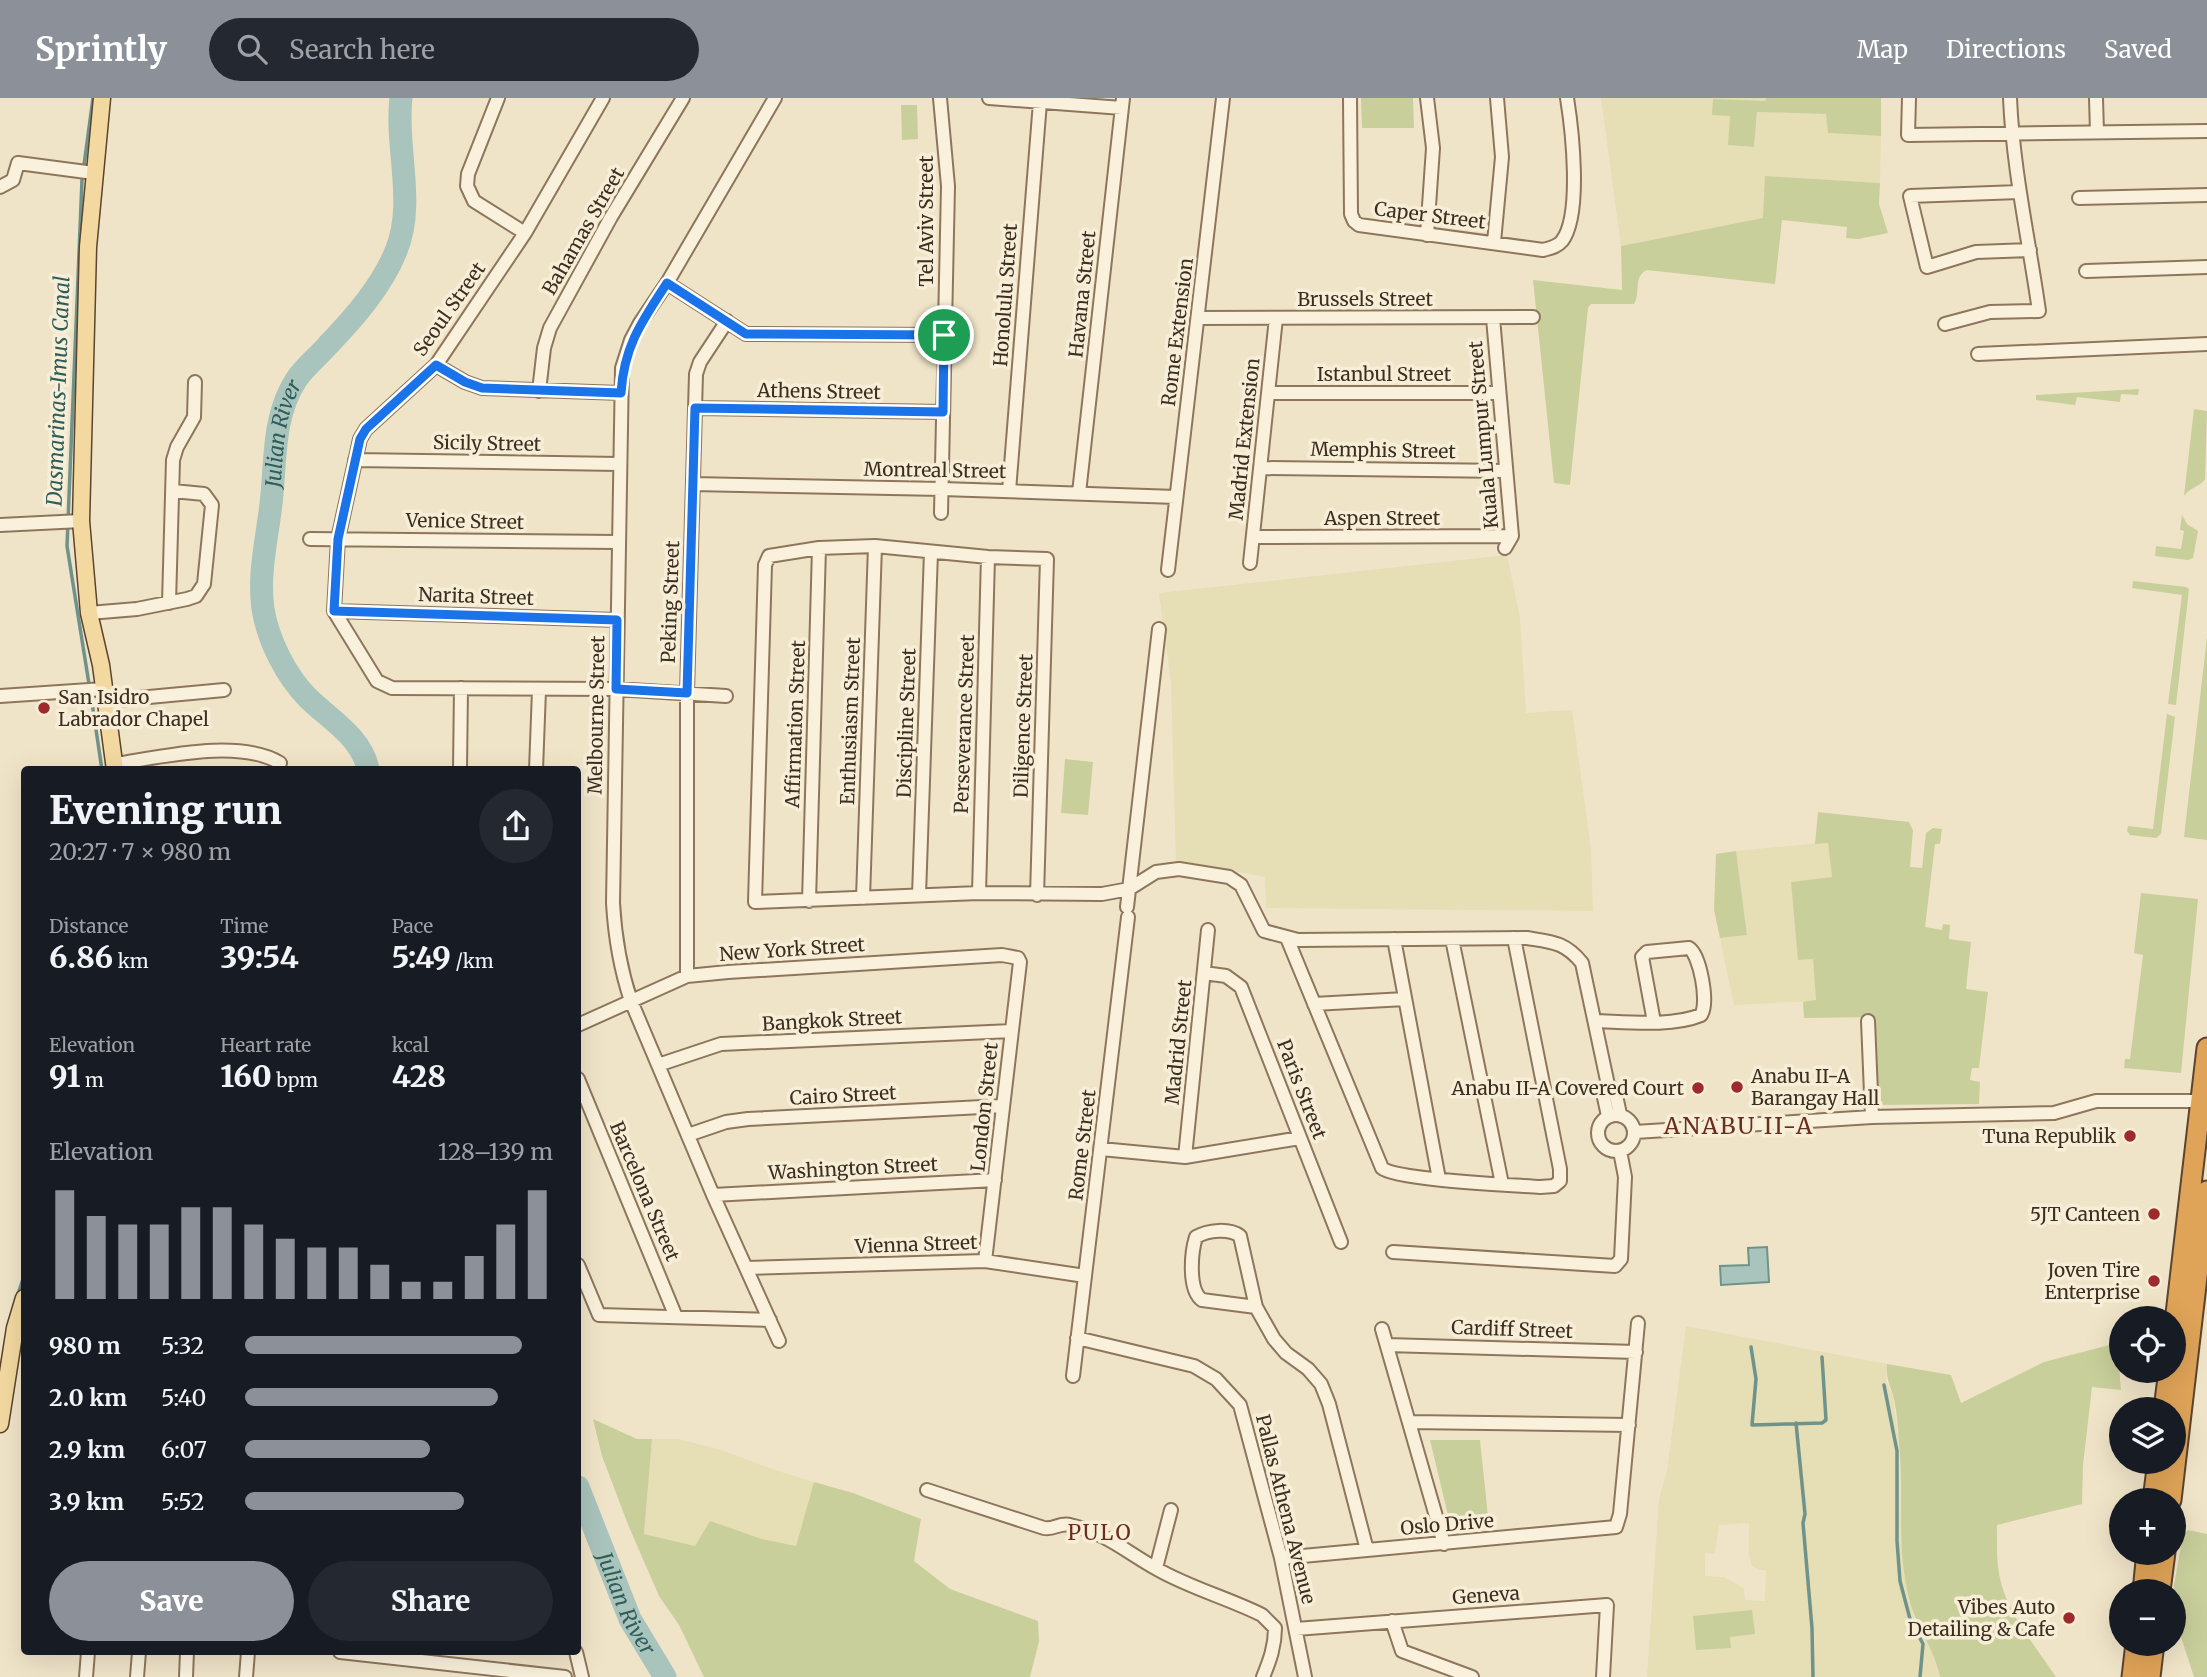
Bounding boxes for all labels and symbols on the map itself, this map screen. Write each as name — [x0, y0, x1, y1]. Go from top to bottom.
street label: Tel Aviv Street — [914, 155, 938, 287]
street label: Bahamas Street — [537, 162, 630, 299]
street label: Caper Street — [1373, 196, 1488, 234]
street label: Honolulu Street — [988, 222, 1022, 367]
street label: Havana Street — [1063, 229, 1101, 359]
street label: Rome Extension — [1156, 256, 1198, 408]
street label: Seoul Street — [408, 257, 491, 361]
water label: Dasmarinas-Imus Canal — [40, 275, 76, 508]
street label: Brussels Street — [1297, 287, 1433, 311]
pin — [914, 305, 974, 365]
street label: Kuala Lumpur Street — [1463, 339, 1503, 530]
street label: Madrid Extension — [1224, 356, 1265, 521]
street label: Istanbul Street — [1317, 362, 1452, 386]
water label: Julian River — [259, 374, 307, 490]
street label: Athens Street — [756, 378, 882, 404]
street label: Sicily Street — [433, 430, 542, 456]
street label: Memphis Street — [1310, 437, 1456, 463]
street label: Montreal Street — [864, 457, 1007, 483]
street label: Aspen Street — [1323, 506, 1441, 530]
street label: Venice Street — [405, 508, 525, 534]
street label: Peking Street — [656, 540, 684, 664]
street label: Narita Street — [418, 582, 535, 610]
street label: Perseverance Street — [949, 633, 979, 814]
street label: Melbourne Street — [583, 635, 609, 795]
street label: Enthusiasm Street — [835, 636, 865, 805]
street label: Affirmation Street — [780, 639, 810, 809]
street label: Discipline Street — [891, 647, 921, 798]
street label: Diligence Street — [1008, 653, 1038, 798]
place label: San Isidro Labrador Chapel — [58, 685, 209, 731]
marker: San Isidro Labrador Chapel — [36, 700, 52, 716]
street label: New York Street — [718, 932, 866, 966]
street label: Madrid Street — [1160, 978, 1197, 1106]
street label: Bangkok Street — [761, 1004, 903, 1036]
street label: Paris Street — [1272, 1036, 1332, 1143]
street label: London Street — [965, 1041, 1003, 1173]
place label: Anabu II-A Barangay Hall — [1750, 1064, 1880, 1110]
place label: Anabu II-A Covered Court — [1450, 1076, 1685, 1100]
marker: Anabu II-A Barangay Hall — [1729, 1079, 1745, 1095]
street label: Cairo Street — [789, 1080, 898, 1110]
marker: Anabu II-A Covered Court — [1690, 1080, 1706, 1096]
street label: Rome Street — [1063, 1088, 1101, 1202]
district label: ANABU II-A — [1663, 1111, 1814, 1140]
street label: Barcelona Street — [605, 1118, 685, 1265]
place label: Tuna Republik — [1982, 1124, 2116, 1148]
marker: Tuna Republik — [2122, 1128, 2138, 1144]
street label: Washington Street — [767, 1152, 939, 1184]
place label: 5JT Canteen — [2030, 1202, 2140, 1226]
marker: 5JT Canteen — [2146, 1206, 2162, 1222]
street label: Vienna Street — [853, 1230, 978, 1258]
place label: Joven Tire Enterprise — [2044, 1258, 2140, 1304]
marker: Joven Tire Enterprise — [2146, 1273, 2162, 1289]
street label: Cardiff Street — [1451, 1315, 1574, 1343]
street label: Pallas Athena Avenue — [1251, 1412, 1321, 1607]
street label: Oslo Drive — [1399, 1508, 1495, 1540]
district label: PULO — [1067, 1519, 1133, 1546]
water label: Julian River — [591, 1546, 662, 1660]
street label: Geneva — [1451, 1581, 1521, 1609]
place label: Vibes Auto Detailing & Cafe — [1907, 1595, 2055, 1641]
marker: Vibes Auto Detailing & Cafe — [2061, 1610, 2077, 1626]

